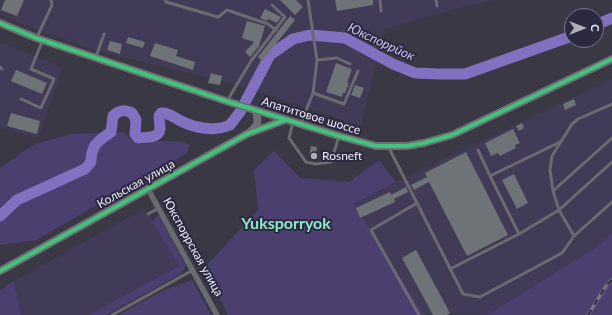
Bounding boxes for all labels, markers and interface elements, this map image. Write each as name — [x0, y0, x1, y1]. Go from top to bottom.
north arrow — [564, 8, 604, 48]
water label: Юкспоррйок — [345, 20, 417, 64]
text: С — [589, 24, 602, 32]
street label: Апатитовое шоссе — [260, 94, 362, 138]
place label: Rosneft — [322, 149, 362, 163]
marker: Rosneft — [309, 151, 319, 161]
street label: Кольская улица — [95, 157, 177, 211]
street label: Юкспоррская улица — [160, 195, 226, 299]
district label: Yuksporryok — [241, 214, 331, 234]

